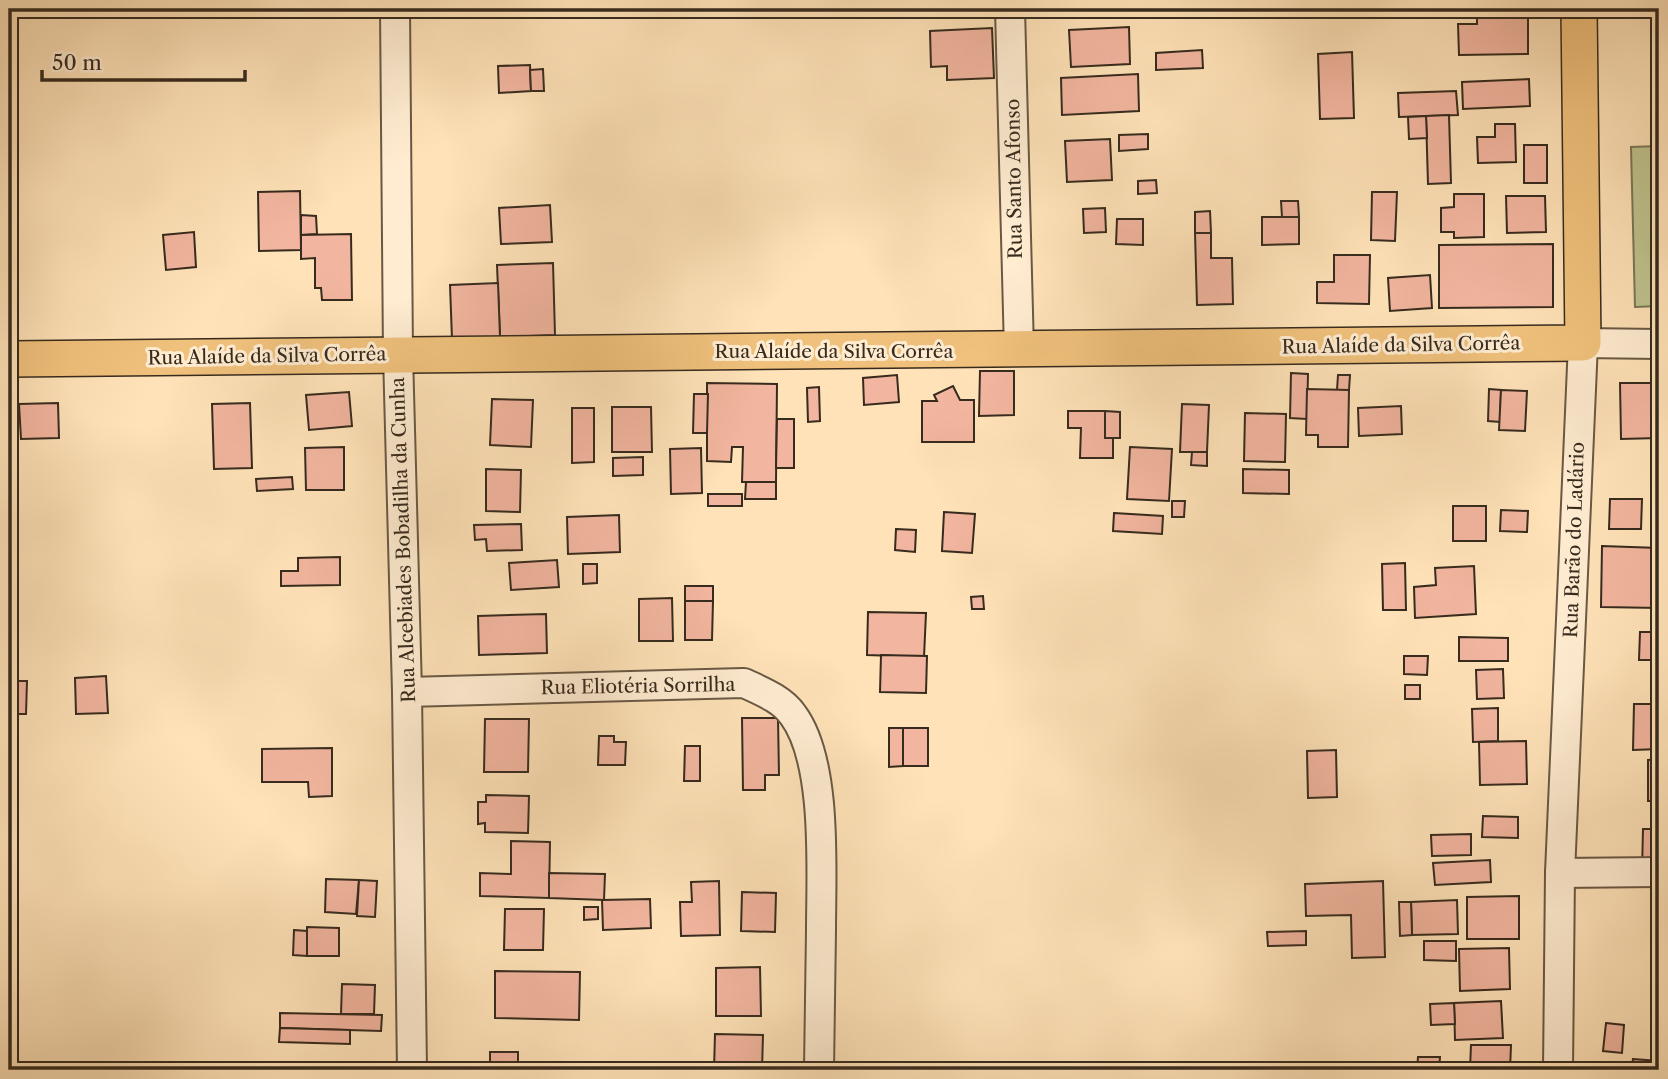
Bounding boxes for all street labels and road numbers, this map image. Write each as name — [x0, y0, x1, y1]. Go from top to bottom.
street label: Rua Santo Afonso — [1001, 99, 1027, 259]
street label: Rua Alaíde da Silva Corrêa — [1281, 331, 1521, 359]
street label: Rua Alaíde da Silva Corrêa — [715, 340, 953, 363]
street label: Rua Alaíde da Silva Corrêa — [147, 342, 387, 370]
street label: Rua Alcebiades Bobadilha da Cunha — [386, 377, 420, 703]
street label: Rua Barão do Ladário — [1559, 442, 1589, 638]
street label: Rua Eliotéria Sorrilha — [540, 673, 736, 699]

